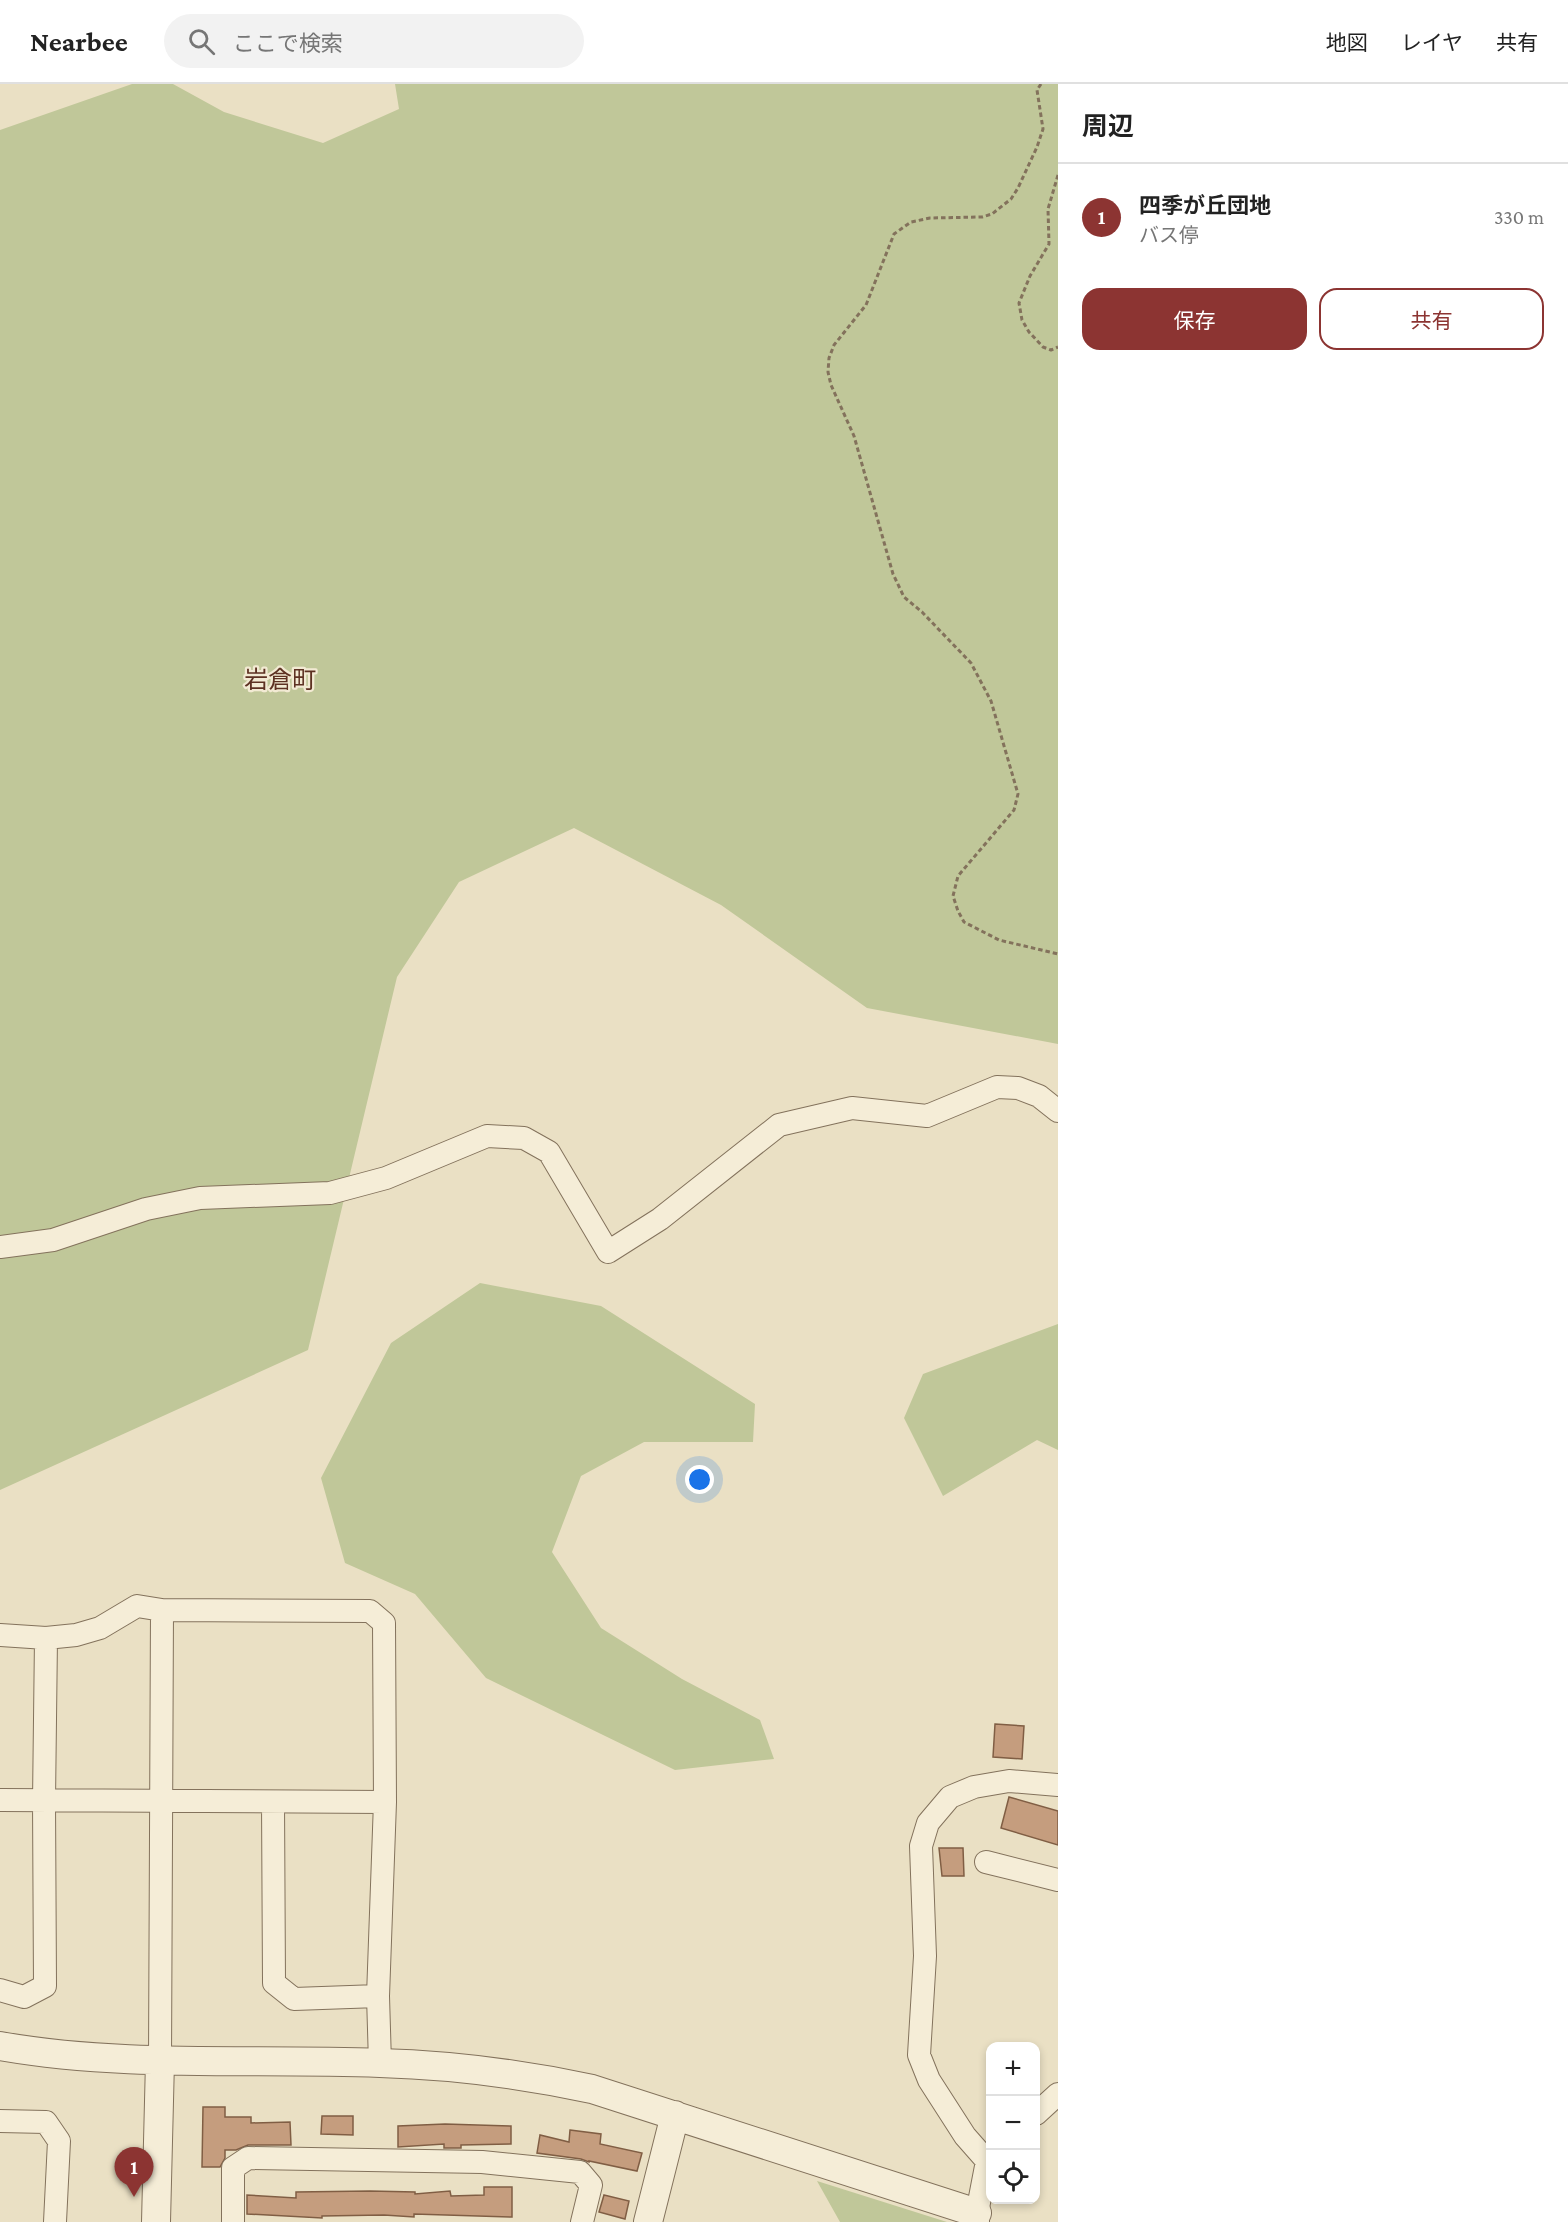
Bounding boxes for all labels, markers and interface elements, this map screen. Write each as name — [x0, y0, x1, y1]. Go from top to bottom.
search box — [164, 14, 584, 68]
icon: search — [185, 25, 218, 58]
text: Nearbee — [30, 26, 128, 57]
text: ここで検索 — [233, 31, 343, 56]
text: 地図 — [1326, 31, 1368, 55]
text: レイヤ — [1401, 31, 1463, 55]
text: 共有 — [1496, 31, 1538, 55]
text: 周辺 — [1082, 112, 1134, 141]
text: 四季が丘団地 — [1139, 193, 1271, 218]
text: 1 — [1098, 206, 1105, 228]
text: 330 m — [1494, 206, 1544, 228]
text: バス停 — [1139, 224, 1199, 246]
button: 保存 — [1082, 288, 1307, 350]
button: 共有 — [1319, 288, 1544, 350]
district label: 岩倉町 — [244, 666, 316, 693]
your location — [685, 1465, 714, 1494]
map controls — [986, 2042, 1040, 2204]
button: + — [986, 2042, 1040, 2096]
button: − — [986, 2096, 1040, 2150]
pin: 1 — [114, 2148, 154, 2197]
button: locate — [986, 2150, 1040, 2204]

